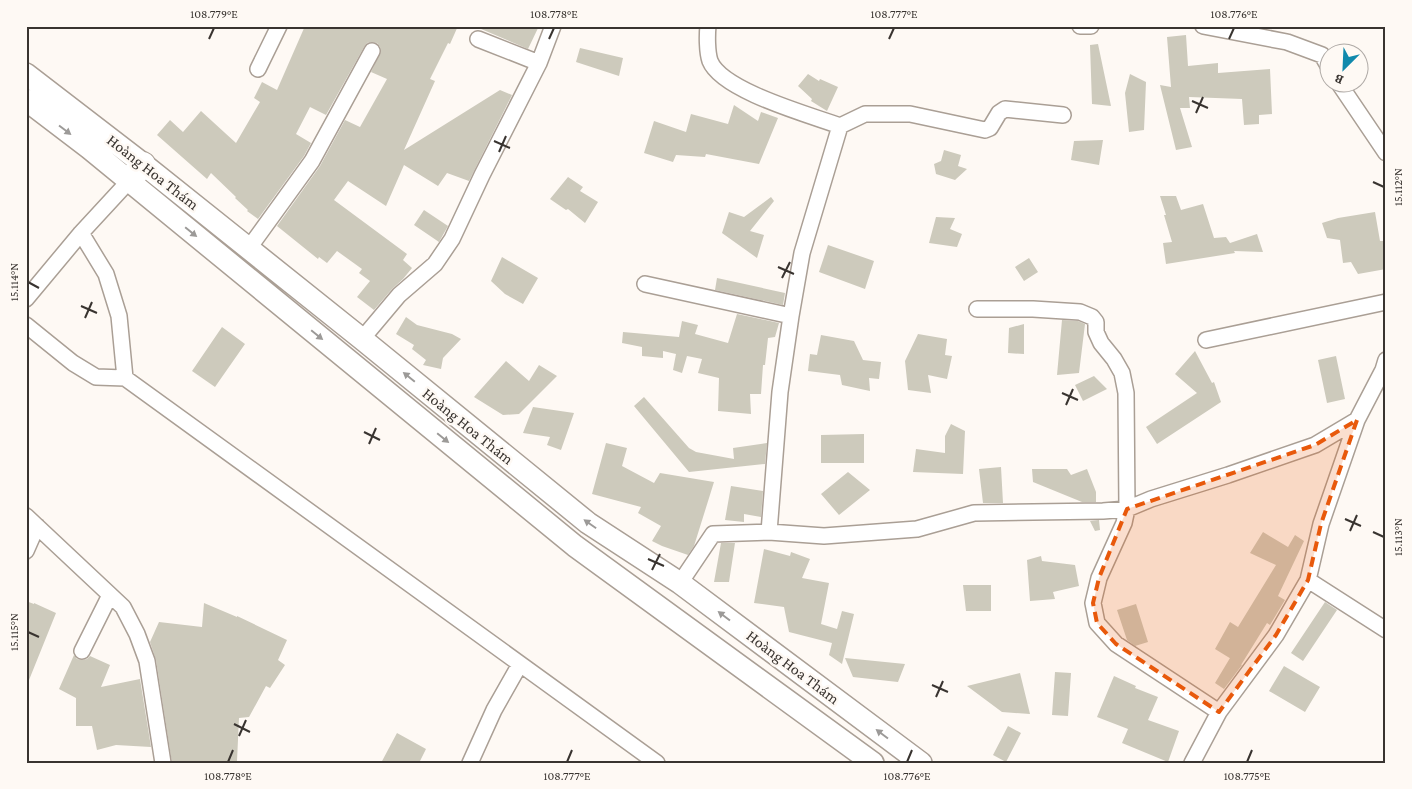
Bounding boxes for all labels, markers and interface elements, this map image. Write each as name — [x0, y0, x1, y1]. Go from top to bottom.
text: 108.779°E — [190, 7, 238, 21]
text: 108.778°E — [530, 7, 578, 21]
text: 108.777°E — [871, 7, 918, 21]
text: 108.776°E — [1211, 7, 1258, 21]
north arrow — [1320, 42, 1370, 92]
text: B — [1332, 71, 1346, 89]
one-way arrow — [58, 125, 72, 135]
street label: Hoàng Hoa Thám — [103, 131, 202, 214]
text: 15.112°N — [1391, 168, 1405, 206]
one-way arrow — [185, 226, 197, 238]
text: 15.114°N — [7, 263, 21, 301]
one-way arrow — [311, 329, 323, 340]
one-way arrow — [403, 372, 416, 383]
street label: Hoàng Hoa Thám — [419, 384, 517, 469]
one-way arrow — [436, 433, 449, 444]
text: 15.113°N — [1391, 518, 1405, 556]
one-way arrow — [583, 519, 597, 529]
one-way arrow — [718, 610, 731, 621]
text: 15.115°N — [7, 613, 21, 651]
street label: Hoàng Hoa Thám — [743, 627, 843, 708]
one-way arrow — [876, 728, 889, 739]
text: 108.778°E — [204, 769, 252, 783]
text: 108.777°E — [544, 769, 591, 783]
text: 108.776°E — [884, 769, 931, 783]
text: 108.775°E — [1224, 769, 1271, 783]

